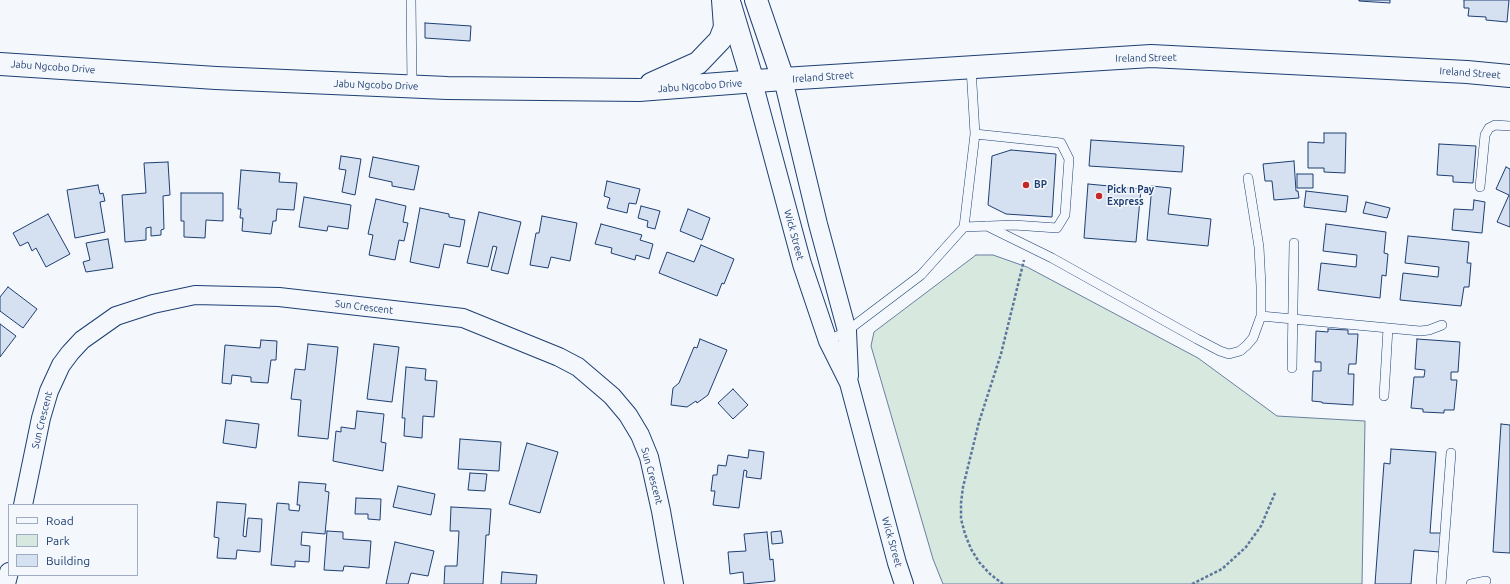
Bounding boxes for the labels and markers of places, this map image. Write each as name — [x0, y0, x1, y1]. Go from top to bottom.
place label: BP — [1034, 179, 1047, 191]
marker: BP — [1021, 180, 1031, 190]
place label: Pick n Pay Express — [1107, 184, 1154, 208]
marker: Pick n Pay Express — [1094, 191, 1104, 201]

